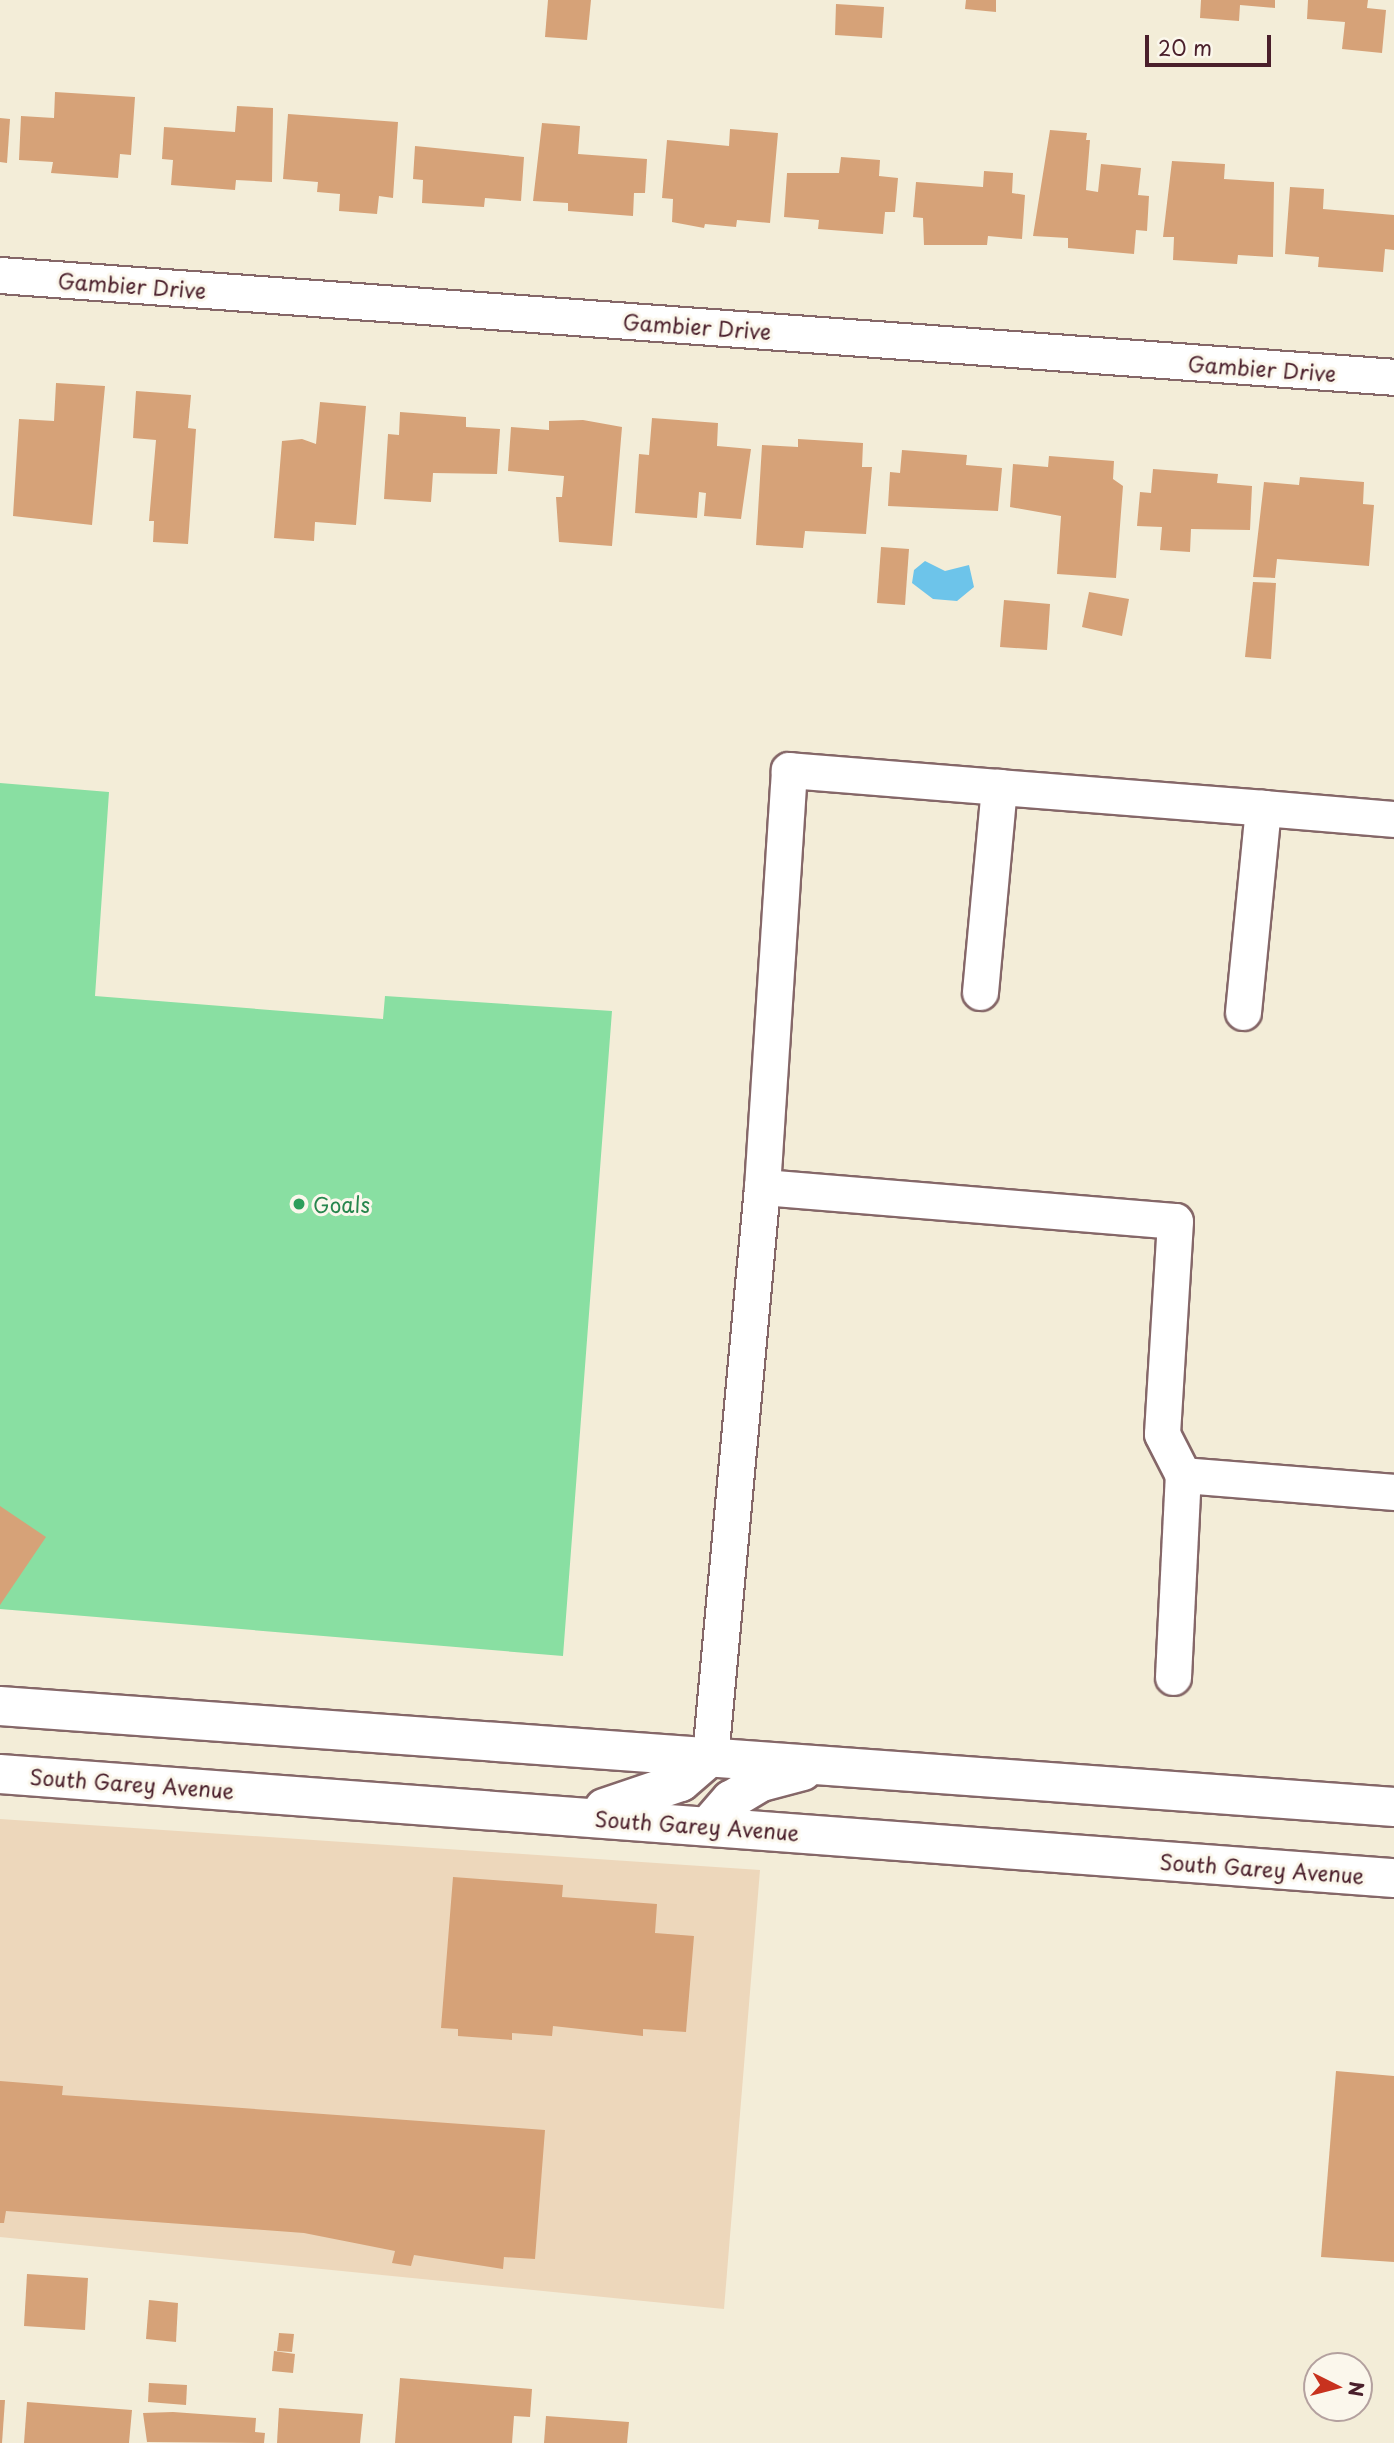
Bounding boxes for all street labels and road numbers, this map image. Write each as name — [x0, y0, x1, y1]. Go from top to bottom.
street label: Gambier Drive — [57, 267, 207, 303]
street label: Gambier Drive — [622, 308, 772, 344]
street label: Gambier Drive — [1187, 350, 1337, 386]
street label: South Garey Avenue — [28, 1763, 236, 1803]
street label: South Garey Avenue — [593, 1805, 801, 1845]
street label: South Garey Avenue — [1158, 1848, 1366, 1888]

